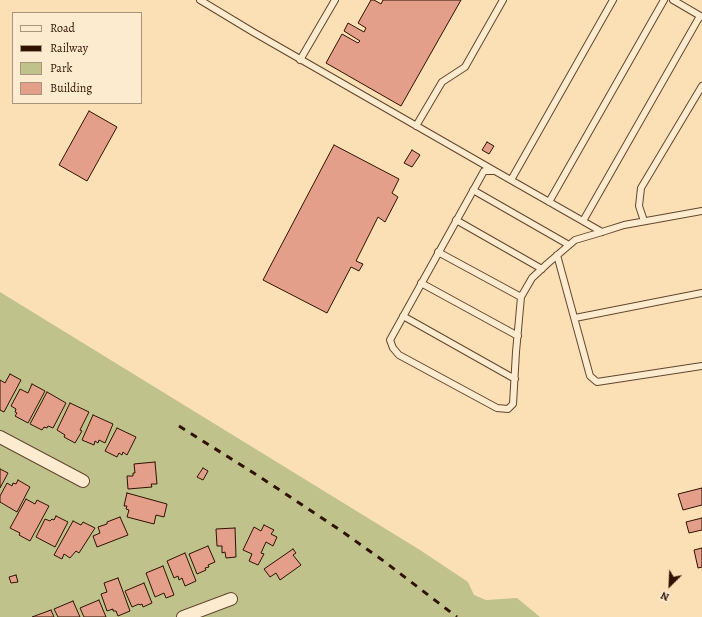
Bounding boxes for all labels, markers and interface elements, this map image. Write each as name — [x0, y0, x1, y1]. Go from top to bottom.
legend — [12, 12, 142, 104]
text: Road — [50, 20, 75, 36]
text: Railway — [50, 40, 88, 56]
text: Park — [50, 60, 73, 76]
text: Building — [50, 80, 92, 96]
north arrow — [650, 565, 690, 605]
text: N — [658, 588, 672, 605]

